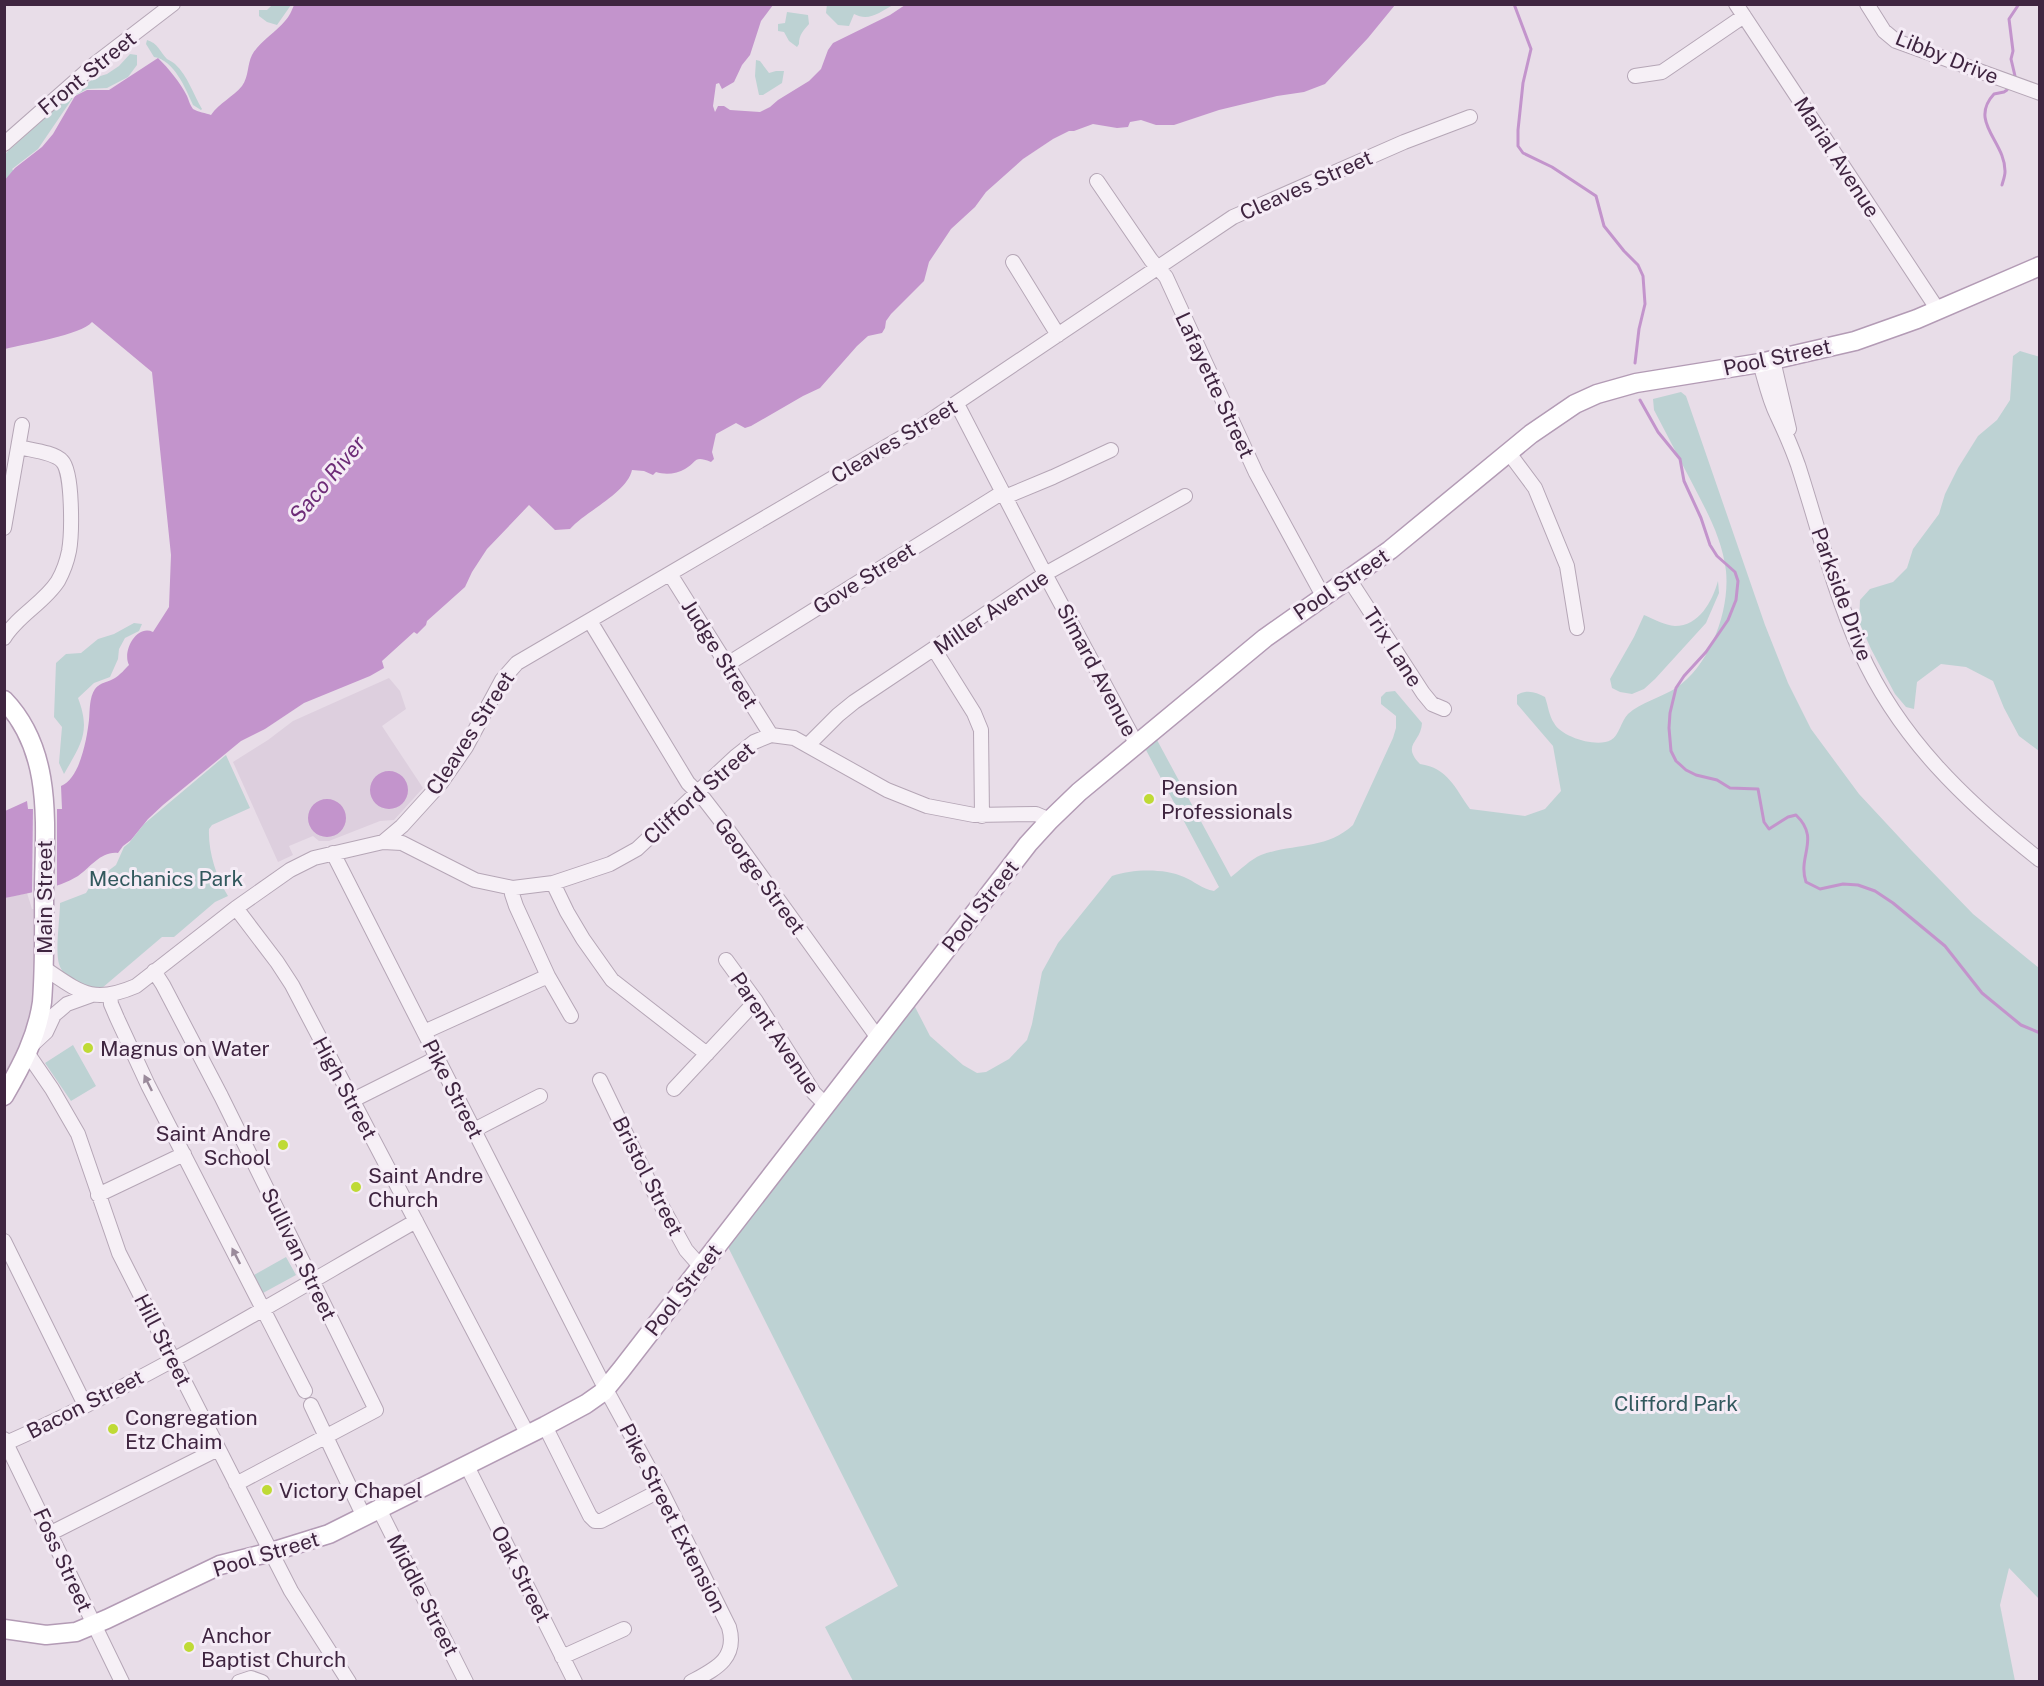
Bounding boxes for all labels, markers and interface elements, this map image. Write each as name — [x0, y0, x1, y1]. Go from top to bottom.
street label: Libby Drive — [1892, 25, 2002, 89]
street label: Front Street — [33, 26, 141, 120]
street label: Marial Avenue — [1789, 92, 1885, 222]
street label: Cleaves Street — [1236, 145, 1376, 225]
street label: Lafayette Street — [1170, 308, 1260, 462]
street label: Pool Street — [1721, 333, 1833, 381]
street label: Cleaves Street — [826, 394, 962, 488]
water label: Saco River — [283, 430, 371, 528]
street label: Parkside Drive — [1806, 524, 1878, 664]
street label: Gove Street — [808, 537, 920, 619]
street label: Pool Street — [1289, 543, 1393, 625]
street label: Miller Avenue — [929, 564, 1053, 660]
street label: Judge Street — [677, 595, 763, 713]
street label: Simard Avenue — [1051, 599, 1143, 741]
street label: Trix Lane — [1358, 603, 1428, 691]
street label: Cleaves Street — [421, 666, 519, 800]
street label: Clifford Street — [638, 737, 760, 849]
place label: Pension Professionals — [1161, 775, 1293, 824]
marker: Pension Professionals — [1142, 792, 1156, 806]
street label: George Street — [709, 813, 811, 939]
street label: Main Street — [32, 840, 57, 954]
street label: Pool Street — [936, 855, 1024, 957]
park label: Mechanics Park — [89, 866, 243, 891]
street label: Parent Avenue — [725, 967, 825, 1099]
street label: High Street — [307, 1032, 383, 1144]
street label: Pike Street — [417, 1035, 489, 1143]
place label: Magnus on Water — [100, 1036, 270, 1061]
marker: Magnus on Water — [81, 1041, 95, 1055]
one-way arrow — [143, 1074, 152, 1091]
street label: Bristol Street — [607, 1112, 689, 1240]
place label: Saint Andre School — [155, 1121, 271, 1170]
marker: Saint Andre School — [276, 1138, 290, 1152]
place label: Saint Andre Church — [368, 1163, 484, 1212]
marker: Saint Andre Church — [349, 1180, 363, 1194]
street label: Sullivan Street — [256, 1184, 342, 1324]
street label: Pool Street — [639, 1239, 727, 1341]
one-way arrow — [231, 1248, 241, 1265]
street label: Hill Street — [129, 1290, 197, 1390]
street label: Bacon Street — [23, 1364, 147, 1444]
park label: Clifford Park — [1614, 1391, 1738, 1416]
place label: Congregation Etz Chaim — [125, 1405, 258, 1454]
street label: Pike Street Extension — [614, 1419, 732, 1617]
marker: Congregation Etz Chaim — [106, 1422, 120, 1436]
place label: Victory Chapel — [279, 1478, 423, 1503]
marker: Victory Chapel — [260, 1483, 274, 1497]
street label: Foss Street — [28, 1504, 98, 1616]
street label: Oak Street — [486, 1522, 556, 1626]
street label: Pool Street — [210, 1526, 322, 1582]
street label: Middle Street — [382, 1530, 464, 1660]
place label: Anchor Baptist Church — [201, 1623, 346, 1672]
marker: Anchor Baptist Church — [182, 1640, 196, 1654]

